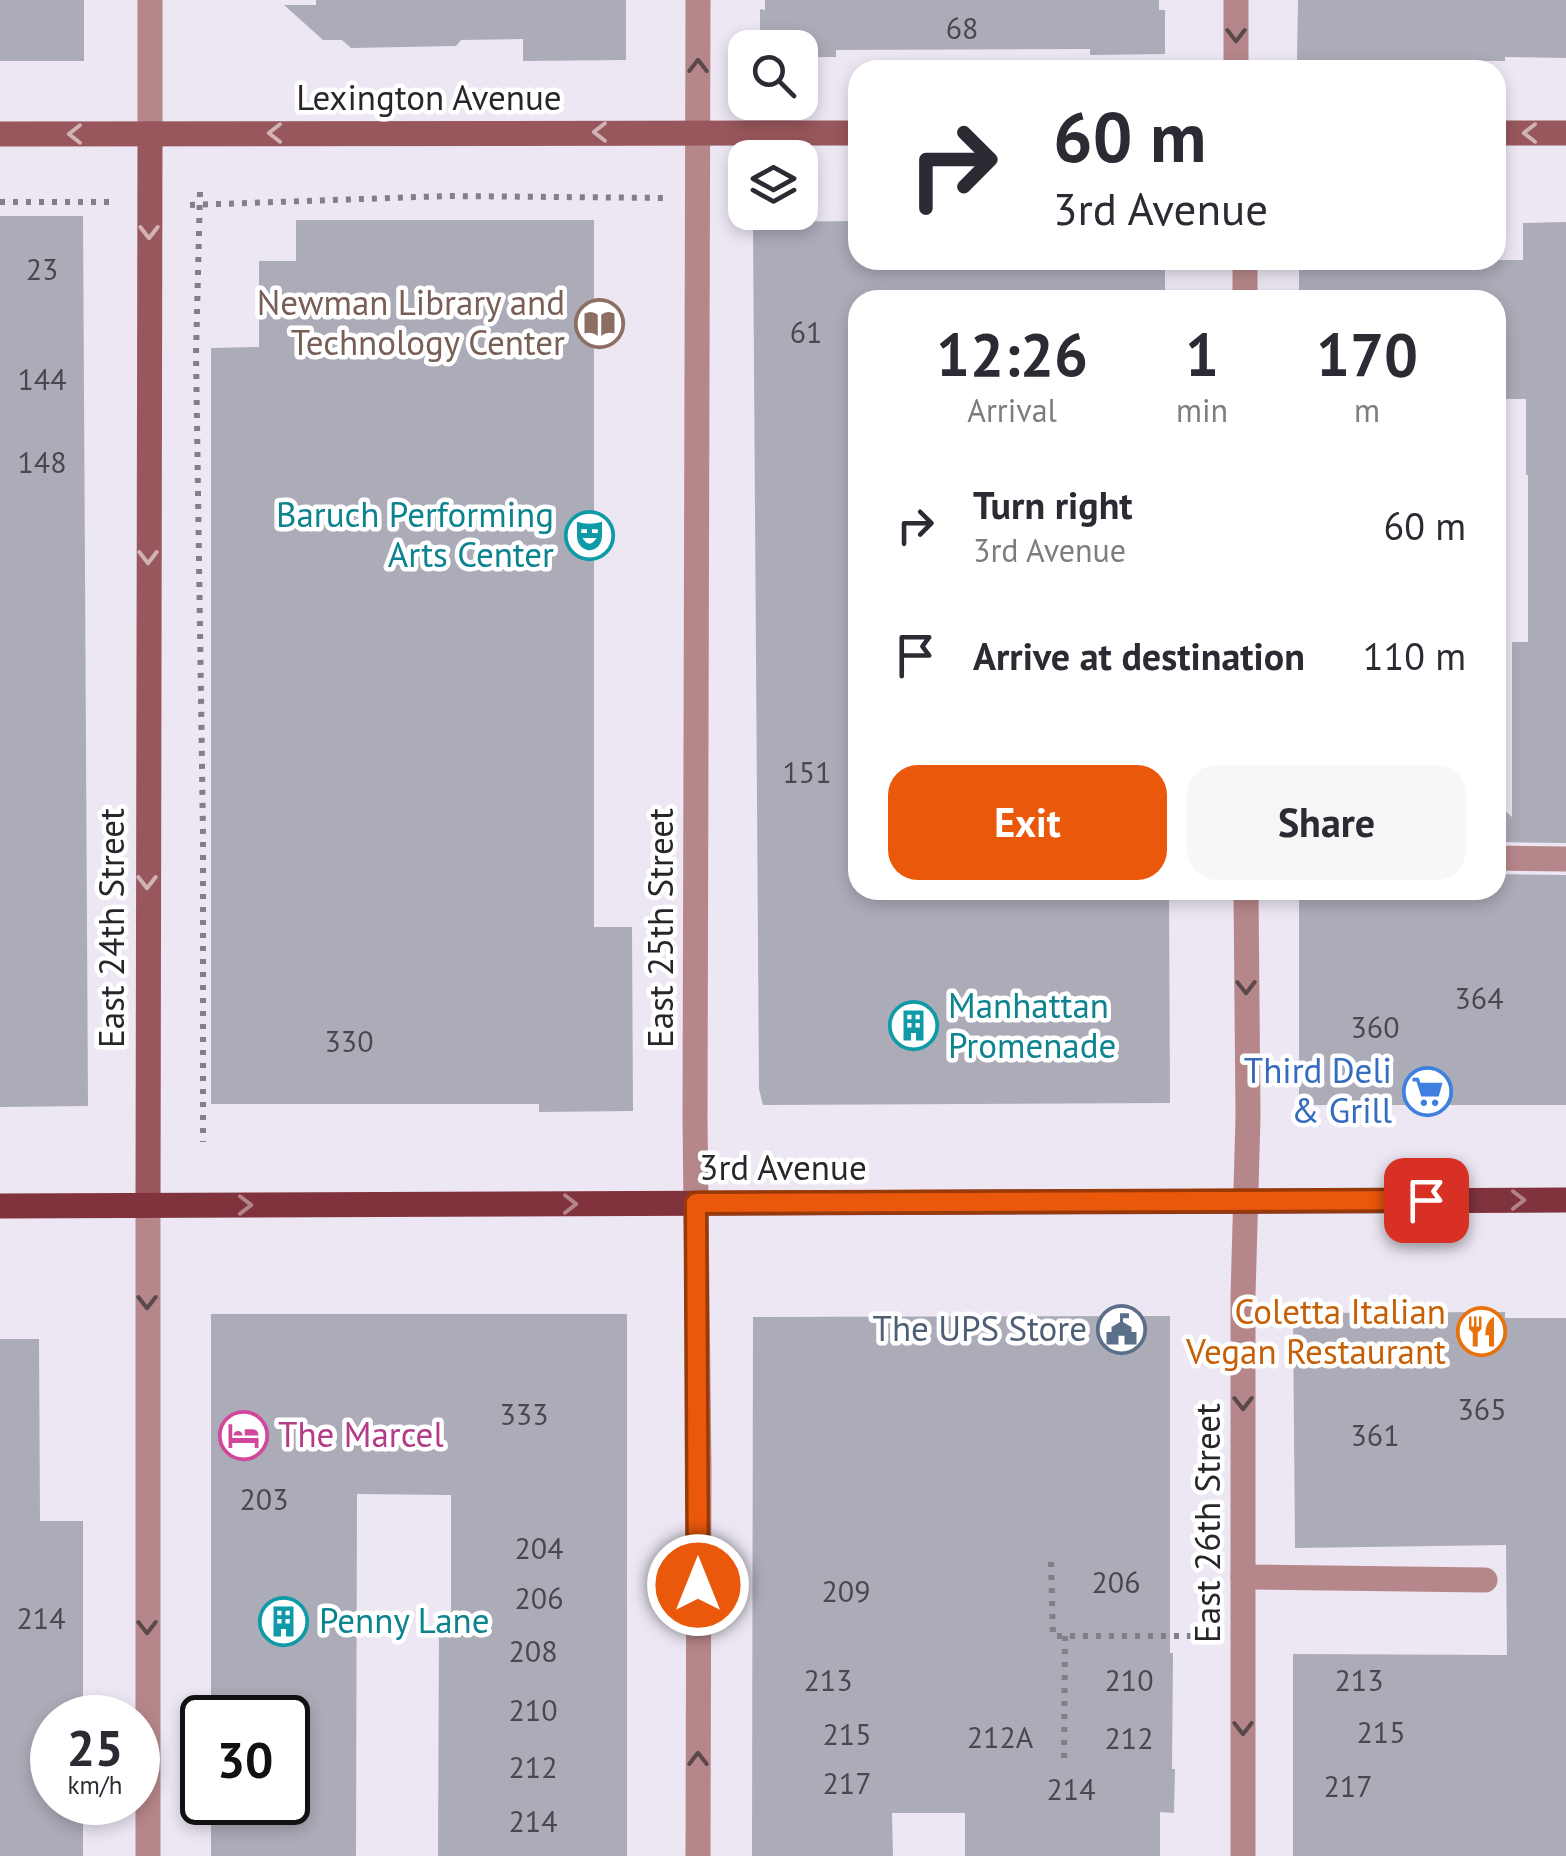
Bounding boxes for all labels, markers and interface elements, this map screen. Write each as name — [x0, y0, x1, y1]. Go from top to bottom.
house number: 68 — [946, 8, 978, 47]
one-way arrow — [1225, 28, 1247, 44]
map controls — [728, 30, 818, 230]
button: search — [728, 30, 818, 120]
one-way arrow — [687, 58, 709, 74]
street label: Lexington Avenue — [296, 74, 562, 120]
text: 60 m — [1053, 91, 1206, 181]
icon: right — [888, 100, 1018, 230]
one-way arrow — [592, 121, 608, 143]
one-way arrow — [1522, 122, 1538, 144]
one-way arrow — [66, 123, 82, 144]
one-way arrow — [267, 123, 283, 144]
button: layers — [728, 140, 818, 230]
text: 3rd Avenue — [1053, 179, 1268, 237]
one-way arrow — [138, 224, 160, 240]
house number: 23 — [26, 249, 58, 288]
place label: Newman Library and Technology Center — [257, 279, 565, 365]
library icon: Newman Library and Technology Center — [574, 297, 626, 349]
house number: 61 — [790, 312, 822, 351]
text: 12:26 — [936, 315, 1088, 393]
text: 1 — [1185, 315, 1219, 393]
text: 170 — [1316, 315, 1418, 393]
house number: 144 — [17, 359, 67, 398]
text: Arrival — [967, 389, 1057, 431]
text: min — [1176, 389, 1228, 431]
text: m — [1354, 389, 1380, 431]
house number: 148 — [17, 442, 67, 481]
text: Turn right — [973, 480, 1133, 529]
place label: Baruch Performing Arts Center — [276, 491, 554, 577]
icon: right — [888, 498, 943, 553]
text: 60 m — [1384, 501, 1466, 550]
theatre icon: Baruch Performing Arts Center — [563, 509, 615, 561]
text: 3rd Avenue — [973, 529, 1126, 571]
one-way arrow — [137, 550, 159, 565]
icon: arrive — [888, 628, 943, 683]
text: Arrive at destination — [973, 631, 1305, 680]
text: 110 m — [1363, 631, 1466, 680]
house number: 151 — [782, 752, 832, 791]
button: Exit — [888, 765, 1167, 880]
button: Share — [1187, 765, 1466, 880]
street label: East 24th Street — [88, 808, 134, 1048]
street label: East 25th Street — [637, 808, 683, 1048]
one-way arrow — [136, 874, 158, 890]
house number: 364 — [1454, 978, 1504, 1017]
one-way arrow — [1236, 980, 1257, 996]
place label: Manhattan Promenade — [948, 982, 1116, 1068]
building icon: Manhattan Promenade — [887, 1000, 939, 1052]
house number: 360 — [1350, 1007, 1400, 1046]
house number: 330 — [324, 1021, 374, 1060]
place label: Third Deli & Grill — [1244, 1047, 1392, 1133]
supermarket icon: Third Deli & Grill — [1401, 1065, 1453, 1117]
street label: 3rd Avenue — [699, 1144, 867, 1190]
pin — [1384, 1158, 1469, 1243]
icon: arrive — [1399, 1173, 1454, 1228]
one-way arrow — [1512, 1189, 1527, 1211]
one-way arrow — [563, 1193, 579, 1214]
one-way arrow — [238, 1194, 254, 1216]
place label: Coletta Italian Vegan Restaurant — [1185, 1288, 1446, 1374]
one-way arrow — [136, 1296, 158, 1311]
public building icon: The UPS Store — [1096, 1303, 1148, 1355]
place label: The UPS Store — [872, 1305, 1087, 1351]
restaurant icon: Coletta Italian Vegan Restaurant — [1455, 1306, 1507, 1358]
house number: 365 — [1457, 1389, 1507, 1428]
house number: 333 — [499, 1394, 549, 1433]
one-way arrow — [1232, 1396, 1254, 1412]
street label: East 26th Street — [1184, 1403, 1230, 1643]
hotel icon: The Marcel — [217, 1409, 269, 1461]
place label: The Marcel — [278, 1411, 444, 1457]
house number: 361 — [1350, 1415, 1400, 1454]
house number: 203 — [239, 1479, 289, 1518]
house number: 204 — [514, 1528, 564, 1567]
position arrow — [646, 1533, 750, 1637]
house number: 206 — [1091, 1562, 1141, 1601]
house number: 209 — [821, 1571, 871, 1610]
house number: 206 — [514, 1578, 564, 1617]
building icon: Penny Lane — [258, 1595, 310, 1647]
place label: Penny Lane — [319, 1597, 489, 1643]
house number: 214 — [16, 1598, 66, 1637]
one-way arrow — [136, 1620, 158, 1636]
house number: 208 — [508, 1631, 558, 1670]
house number: 213 — [803, 1660, 853, 1699]
house number: 210 — [1104, 1660, 1154, 1699]
house number: 213 — [1334, 1660, 1384, 1699]
house number: 210 — [508, 1690, 558, 1729]
speed limit sign: 30 — [180, 1695, 310, 1825]
house number: 215 — [1356, 1712, 1406, 1751]
house number: 215 — [822, 1714, 872, 1753]
text: 25 — [67, 1715, 123, 1780]
house number: 212A — [967, 1717, 1034, 1756]
house number: 212 — [1104, 1718, 1154, 1757]
one-way arrow — [1232, 1722, 1254, 1737]
house number: 212 — [508, 1747, 558, 1786]
one-way arrow — [687, 1750, 709, 1766]
house number: 217 — [822, 1763, 872, 1802]
house number: 217 — [1323, 1766, 1373, 1805]
text: km/h — [68, 1769, 122, 1801]
house number: 214 — [1046, 1769, 1096, 1808]
house number: 214 — [508, 1801, 558, 1840]

